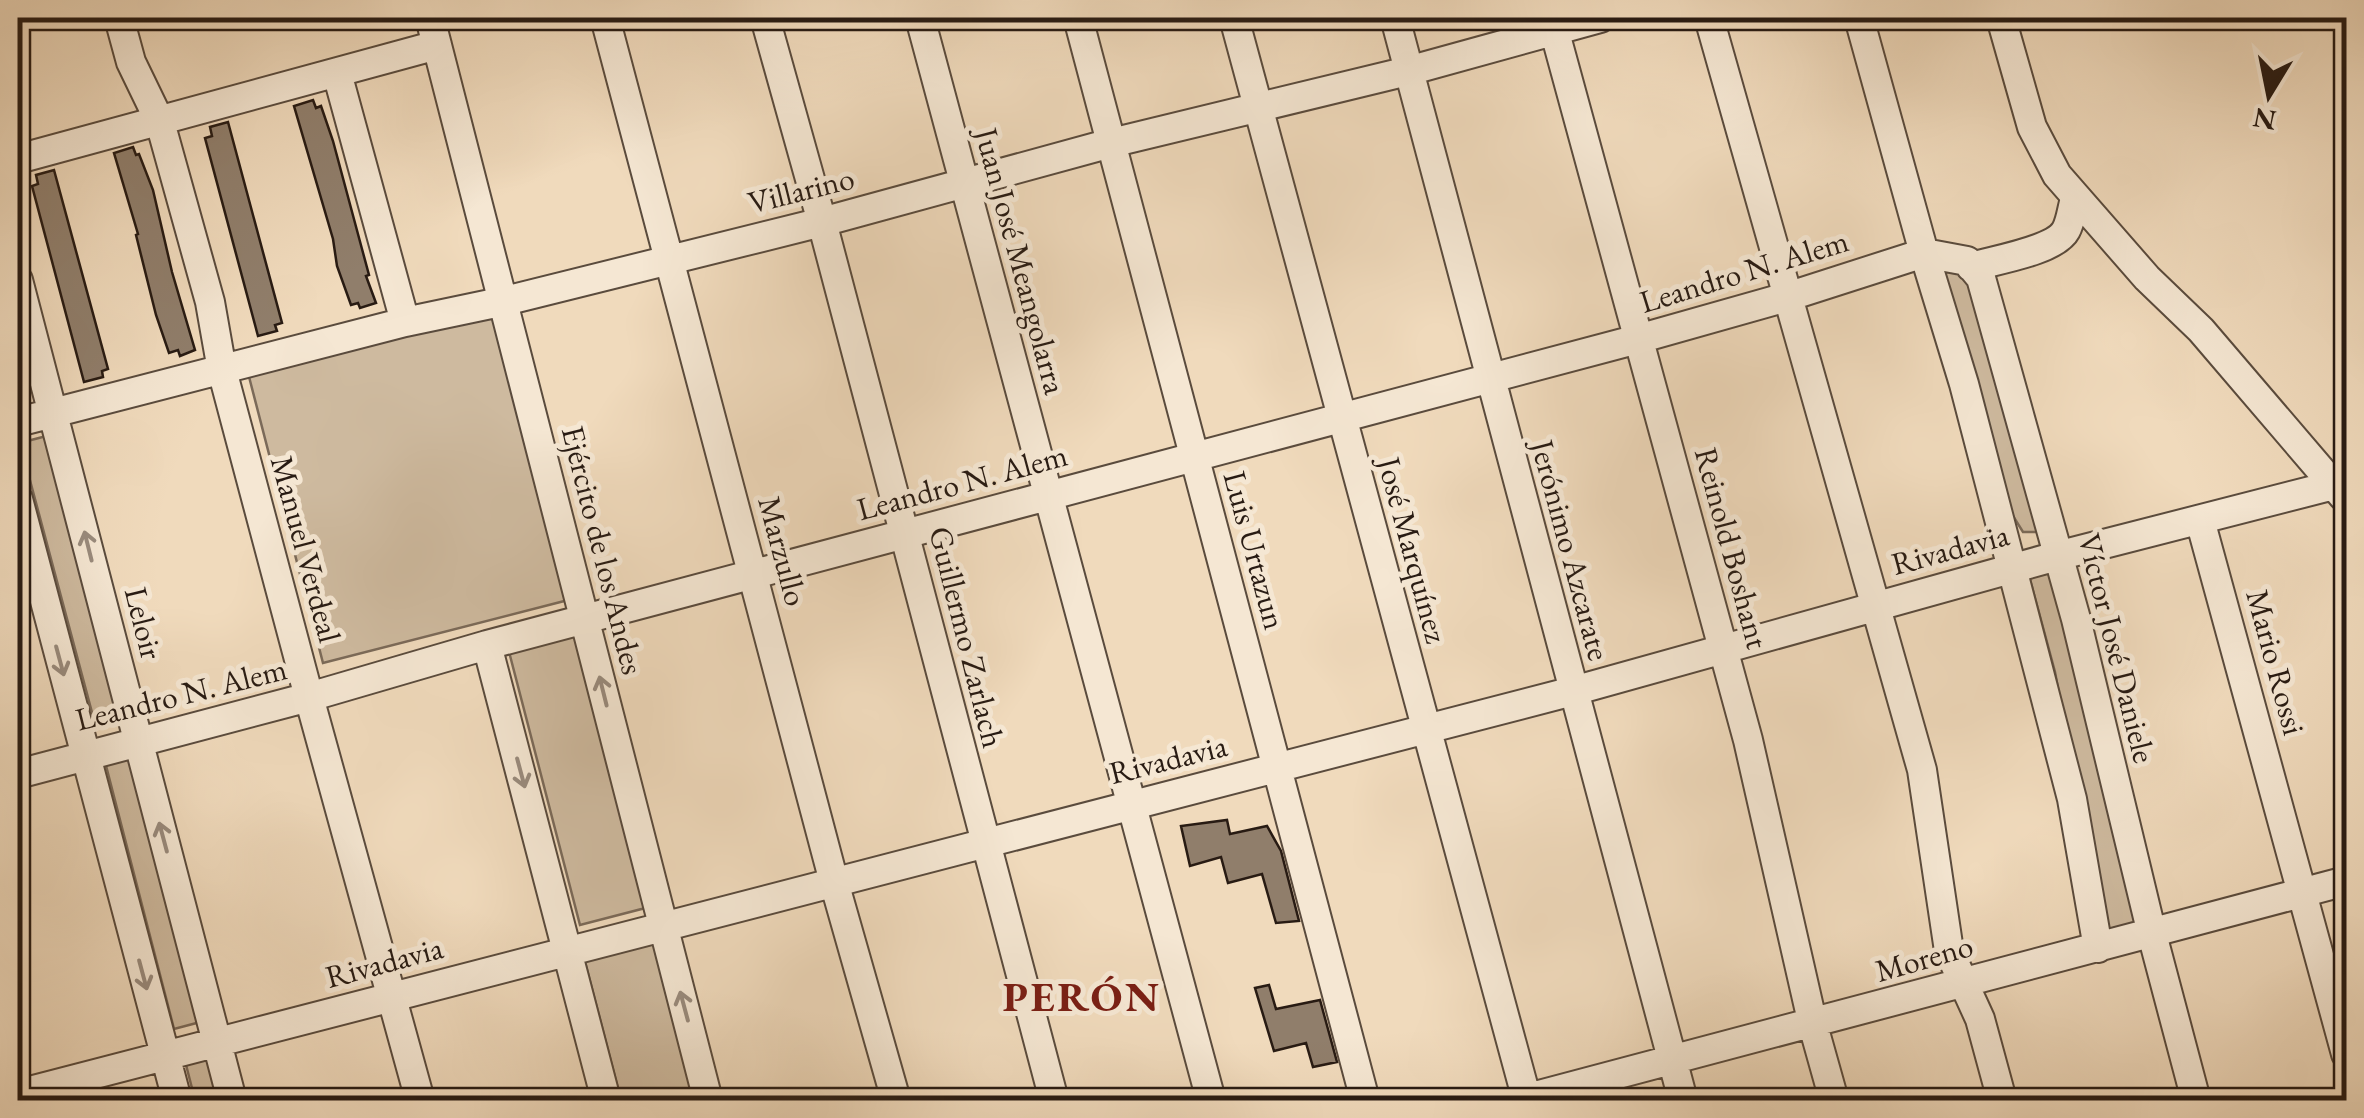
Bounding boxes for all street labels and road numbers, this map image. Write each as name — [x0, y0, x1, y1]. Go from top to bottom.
street label: Juan José Meangolarra — [964, 120, 1077, 399]
street label: Villarino — [743, 157, 859, 223]
street label: Leandro N. Alem — [1634, 219, 1854, 323]
street label: Ejército de los Andes — [552, 421, 654, 679]
street label: Jerónimo Azcarate — [1521, 432, 1621, 665]
street label: Leandro N. Alem — [852, 434, 1072, 530]
street label: Reinold Boshant — [1685, 443, 1779, 653]
street label: José Marquínez — [1367, 450, 1458, 647]
street label: Manuel Verdeal — [261, 451, 351, 647]
street label: Luis Urtazun — [1214, 466, 1296, 634]
street label: Marzullo — [748, 492, 818, 610]
street label: Rivadavia — [1887, 513, 2014, 585]
street label: Guillermo Zarlach — [919, 522, 1015, 752]
street label: Víctor José Daniele — [2068, 529, 2166, 767]
street label: Leloir — [115, 582, 173, 664]
street label: Mario Rossi — [2236, 585, 2316, 739]
street label: Leandro N. Alem — [71, 647, 291, 741]
street label: Rivadavia — [1105, 724, 1231, 794]
street label: Moreno — [1870, 924, 1978, 992]
street label: Rivadavia — [321, 926, 448, 998]

